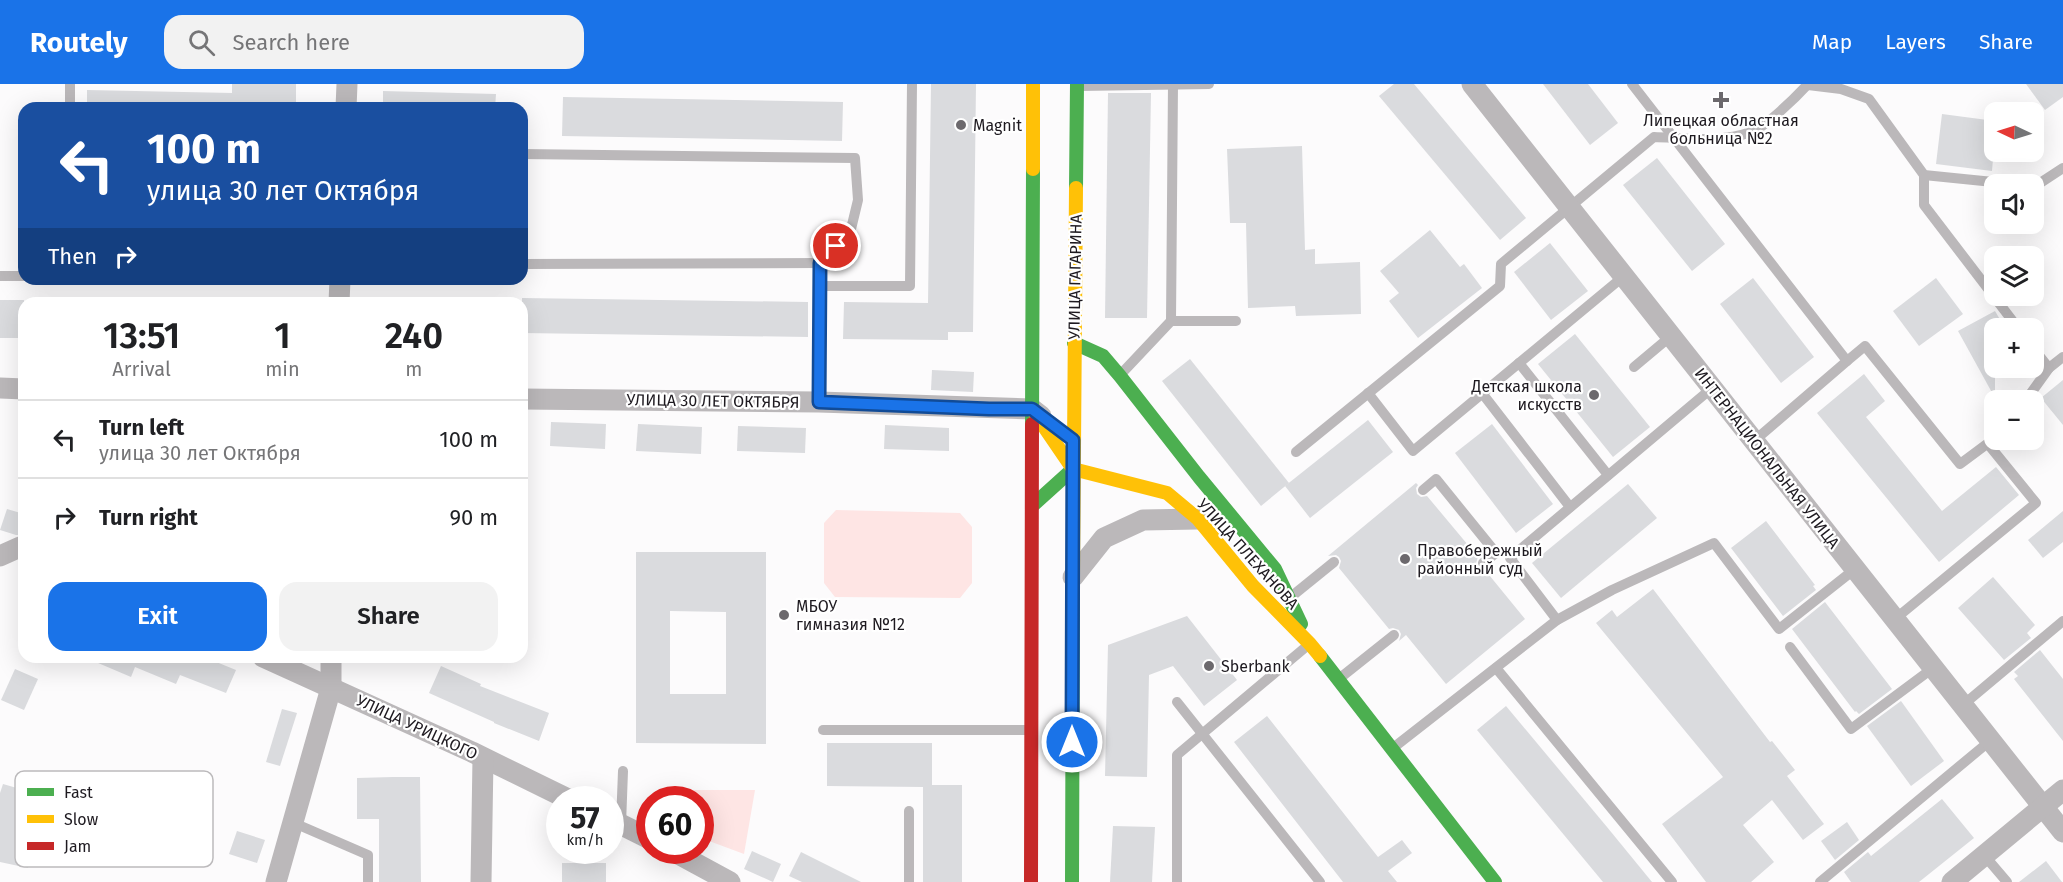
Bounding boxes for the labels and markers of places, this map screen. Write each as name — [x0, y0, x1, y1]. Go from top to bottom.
marker: Липецкая областная больница №2 — [1712, 91, 1730, 109]
place label: Липецкая областная больница №2 — [1643, 111, 1799, 148]
place label: Magnit — [973, 116, 1022, 135]
marker: Magnit — [954, 118, 968, 132]
pin — [810, 220, 861, 271]
place label: Детская школа искусств — [1471, 377, 1582, 414]
marker: Детская школа искусств — [1587, 388, 1601, 402]
place label: Правобережный районный суд — [1417, 541, 1543, 578]
marker: Правобережный районный суд — [1398, 552, 1412, 566]
place label: МБОУ гимназия №12 — [796, 597, 905, 634]
marker: МБОУ гимназия №12 — [777, 608, 791, 622]
place label: Sberbank — [1221, 657, 1291, 676]
marker: Sberbank — [1202, 659, 1216, 673]

